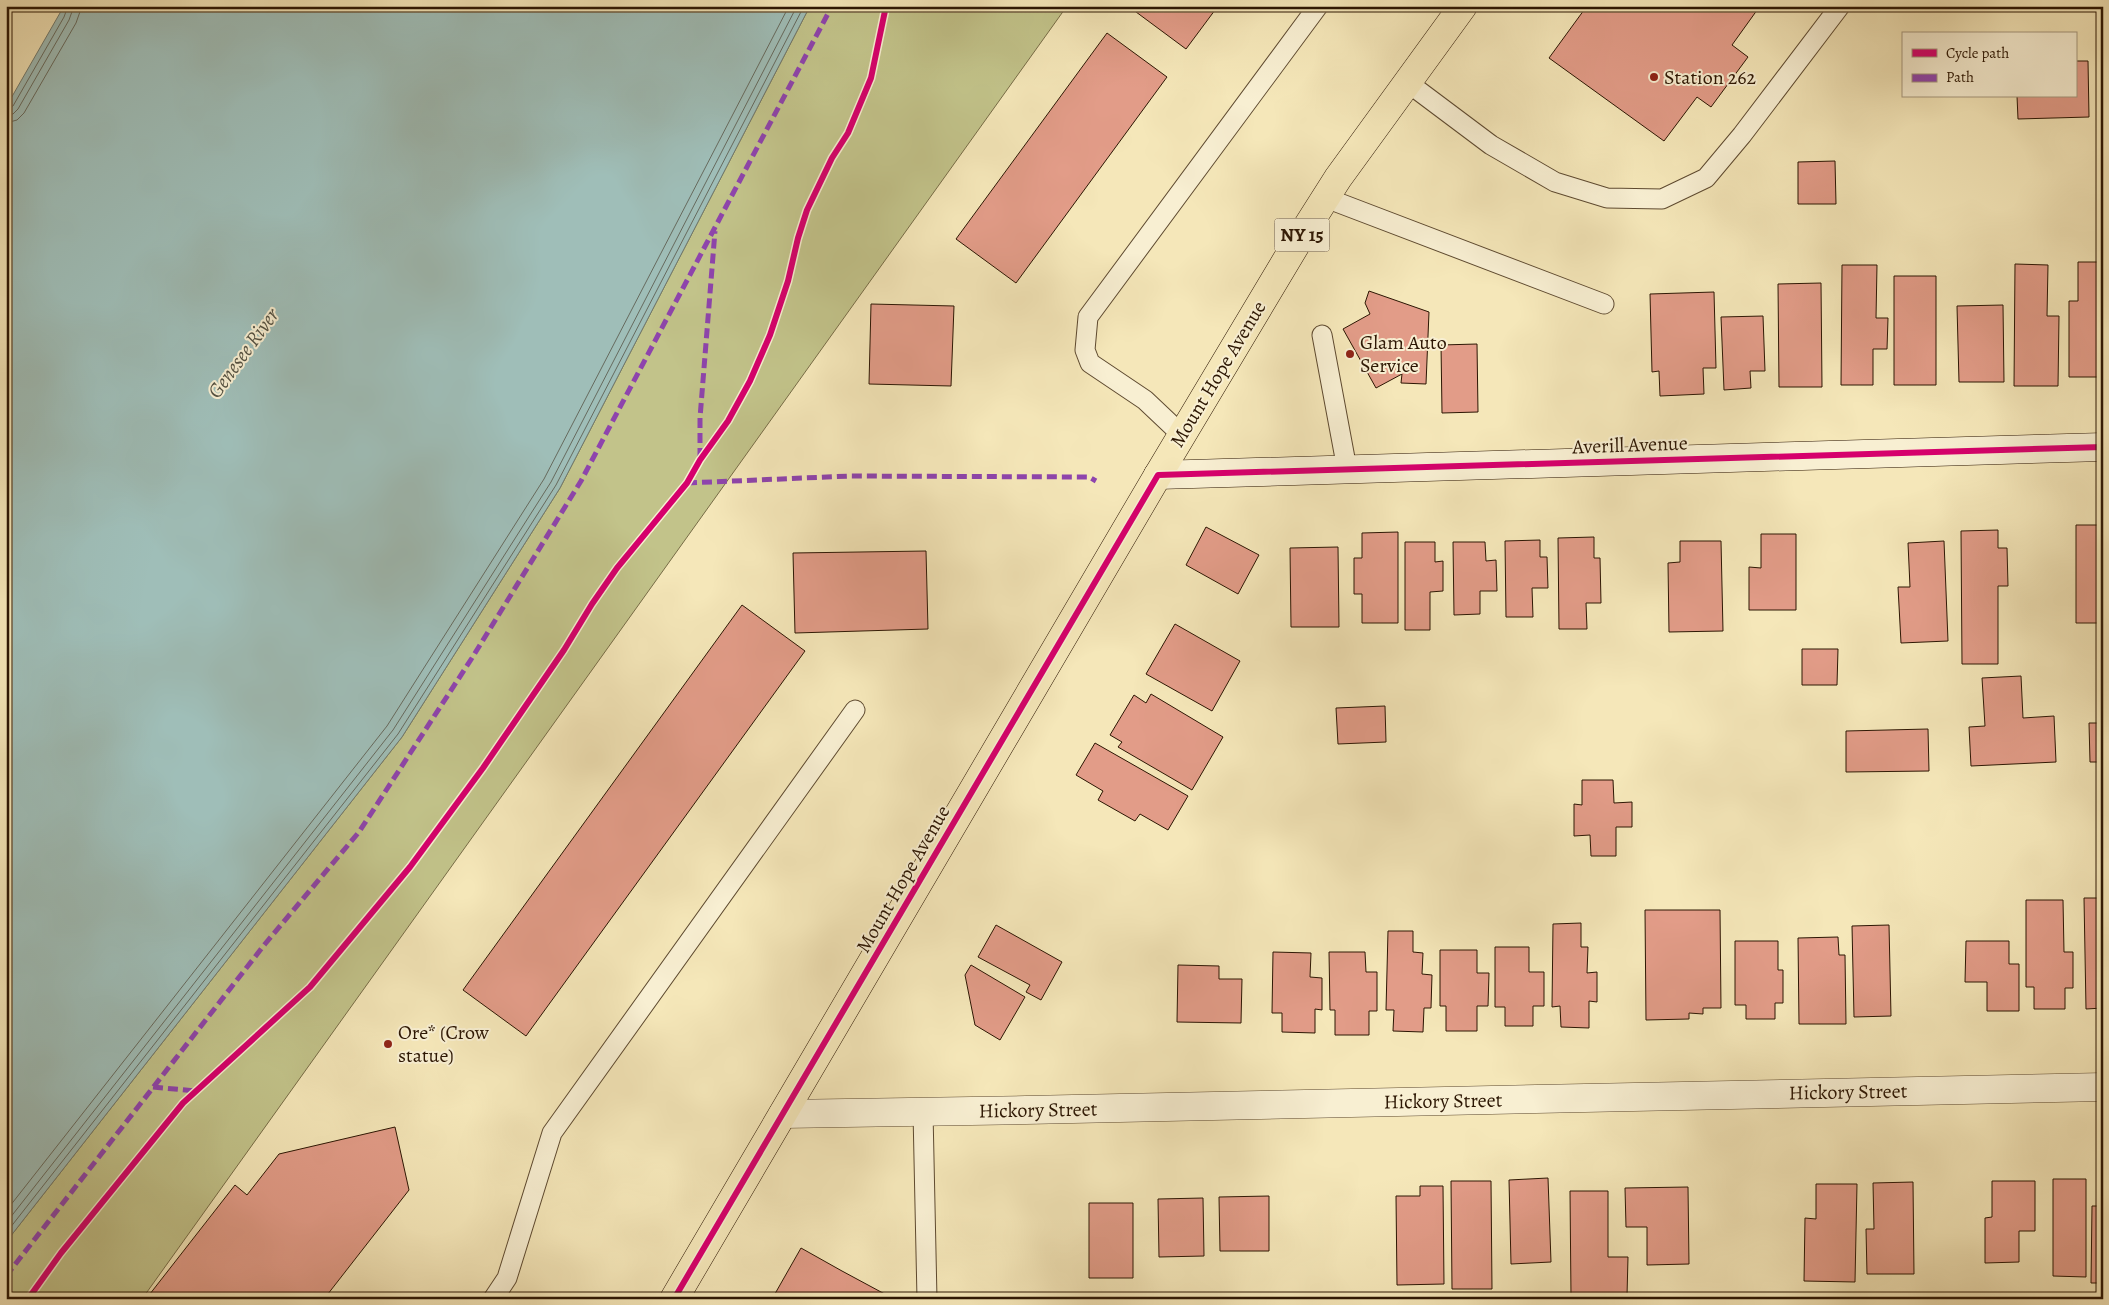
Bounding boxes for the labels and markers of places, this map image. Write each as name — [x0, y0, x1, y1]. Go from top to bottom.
place label: Station 262 — [1664, 64, 1756, 91]
marker: Station 262 — [1648, 71, 1660, 83]
place label: Glam Auto Service — [1360, 329, 1447, 379]
marker: Glam Auto Service — [1344, 348, 1356, 360]
place label: Ore* (Crow statue) — [398, 1019, 490, 1069]
marker: Ore* (Crow statue) — [382, 1038, 394, 1050]

